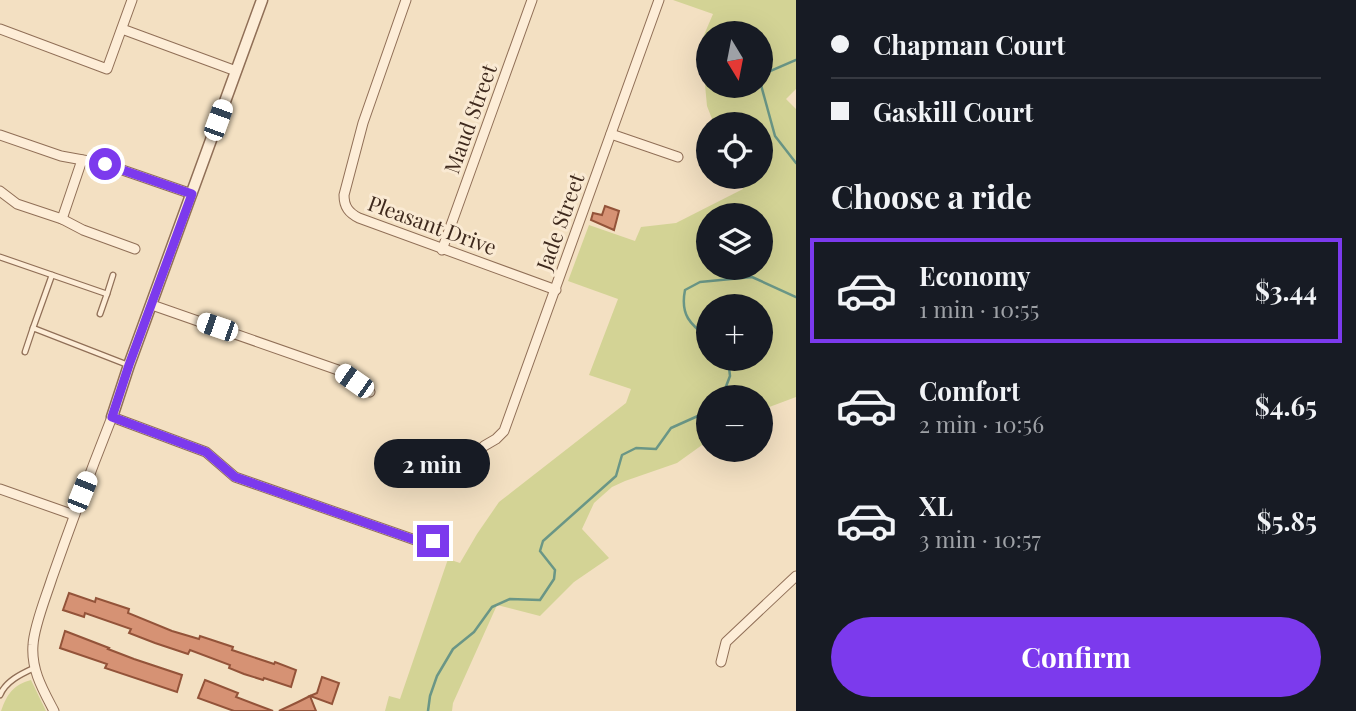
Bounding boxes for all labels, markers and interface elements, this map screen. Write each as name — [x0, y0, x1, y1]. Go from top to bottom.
north arrow — [696, 21, 774, 98]
map controls — [696, 21, 773, 462]
text: Chapman Court — [873, 27, 1065, 62]
street label: Maud Street — [436, 59, 502, 177]
text: Gaskill Court — [873, 94, 1033, 129]
car — [201, 97, 236, 143]
button: locate — [696, 112, 773, 189]
route start — [89, 148, 121, 180]
street label: Jade Street — [528, 168, 590, 275]
text: Choose a ride — [831, 174, 1032, 217]
street label: Pleasant Drive — [364, 188, 501, 260]
button: layers — [696, 203, 773, 280]
text: Economy — [919, 258, 1030, 293]
icon: car — [835, 259, 898, 322]
text: $3.44 — [1255, 273, 1317, 308]
text: 1 min · 10:55 — [919, 293, 1039, 324]
button: + — [696, 294, 773, 371]
car — [194, 310, 241, 344]
car — [331, 360, 378, 402]
text: Comfort — [919, 373, 1020, 408]
icon: car — [835, 374, 898, 437]
button: − — [696, 385, 773, 462]
text: $4.65 — [1255, 388, 1317, 423]
text: 2 min · 10:56 — [919, 408, 1044, 439]
callout: 2 min — [375, 440, 491, 489]
text: 2 min — [402, 448, 462, 479]
car — [65, 469, 100, 515]
text: XL — [919, 488, 953, 523]
icon: car — [835, 489, 898, 552]
text: $5.85 — [1257, 503, 1317, 538]
text: 3 min · 10:57 — [919, 523, 1041, 554]
route end — [417, 525, 449, 557]
button: Confirm — [831, 617, 1321, 697]

